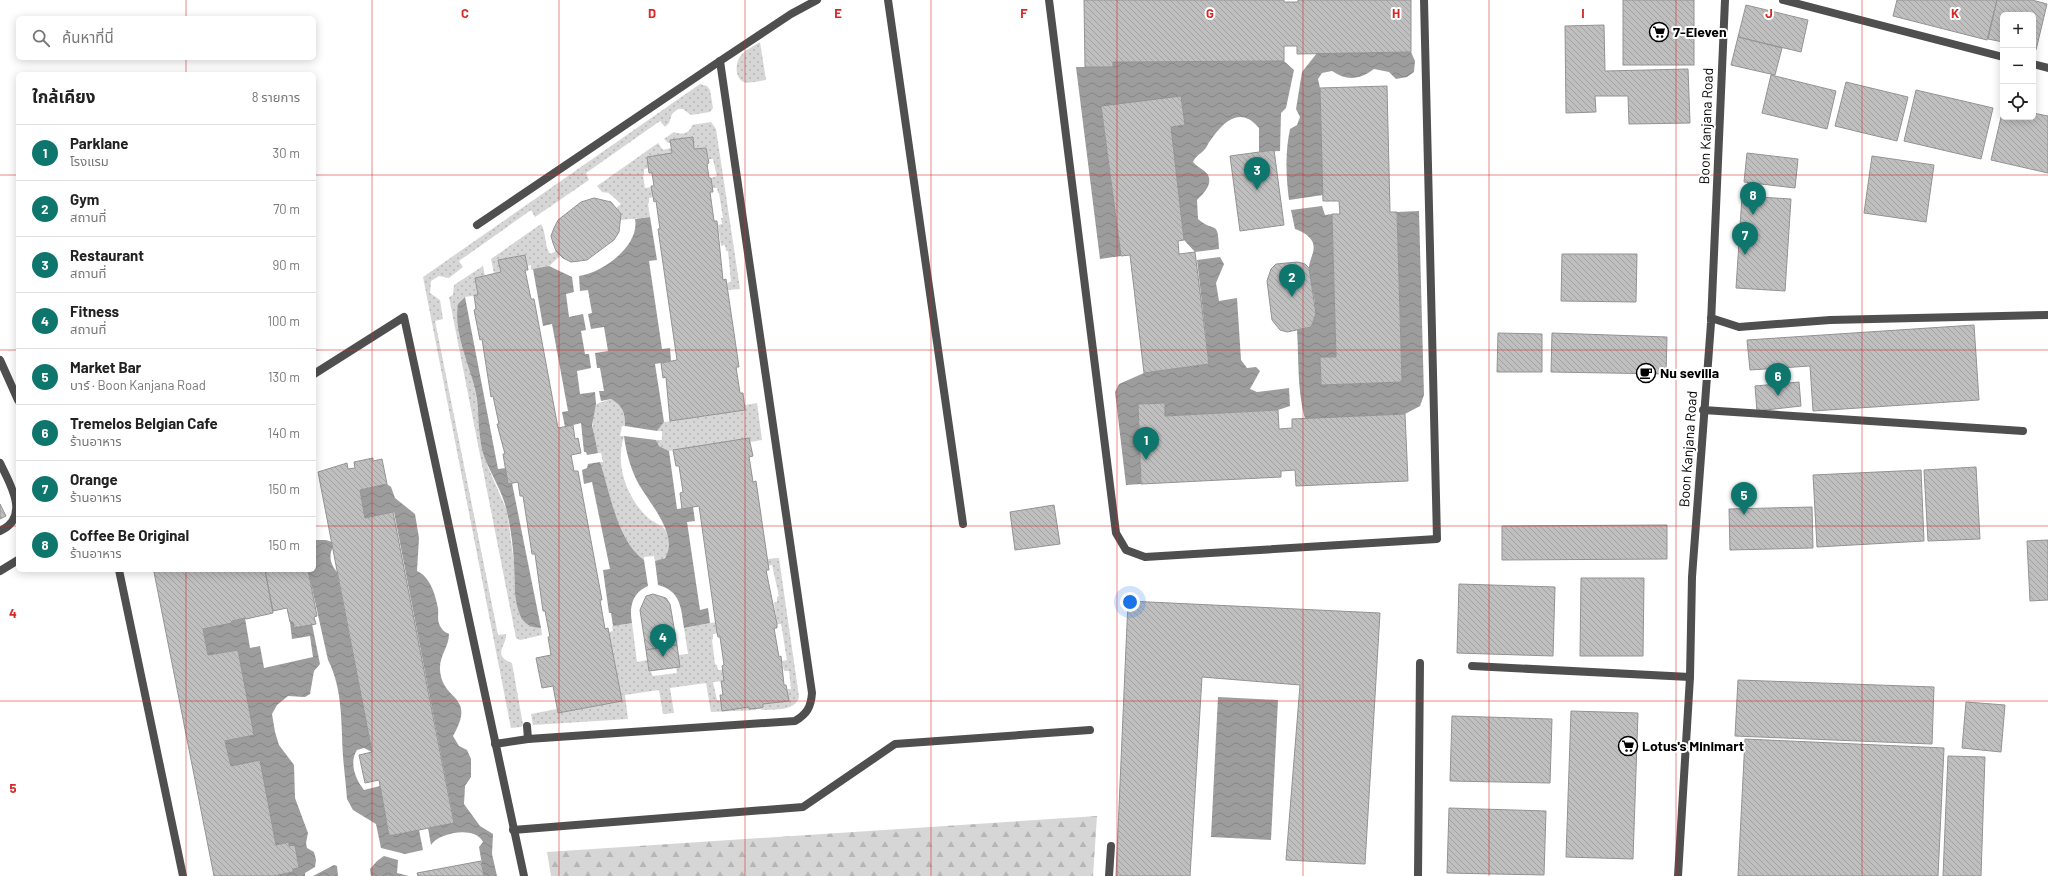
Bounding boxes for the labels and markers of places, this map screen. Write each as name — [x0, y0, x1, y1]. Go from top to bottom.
supermarket icon: 7-Eleven — [1648, 21, 1670, 43]
place label: 7-Eleven — [1673, 23, 1727, 40]
pin: 3 — [1244, 157, 1270, 190]
pin: 8 — [1740, 182, 1766, 215]
pin: 7 — [1732, 222, 1758, 255]
pin: 2 — [1279, 264, 1305, 297]
cafe icon: Nu sevilla — [1635, 362, 1657, 384]
pin: 6 — [1765, 363, 1791, 396]
place label: Nu sevilla — [1660, 364, 1719, 381]
pin: 1 — [1133, 427, 1159, 460]
pin: 5 — [1731, 482, 1757, 515]
pin: 4 — [650, 624, 676, 657]
supermarket icon: Lotus's Minimart — [1617, 735, 1639, 757]
place label: Lotus's Minimart — [1642, 737, 1744, 754]

